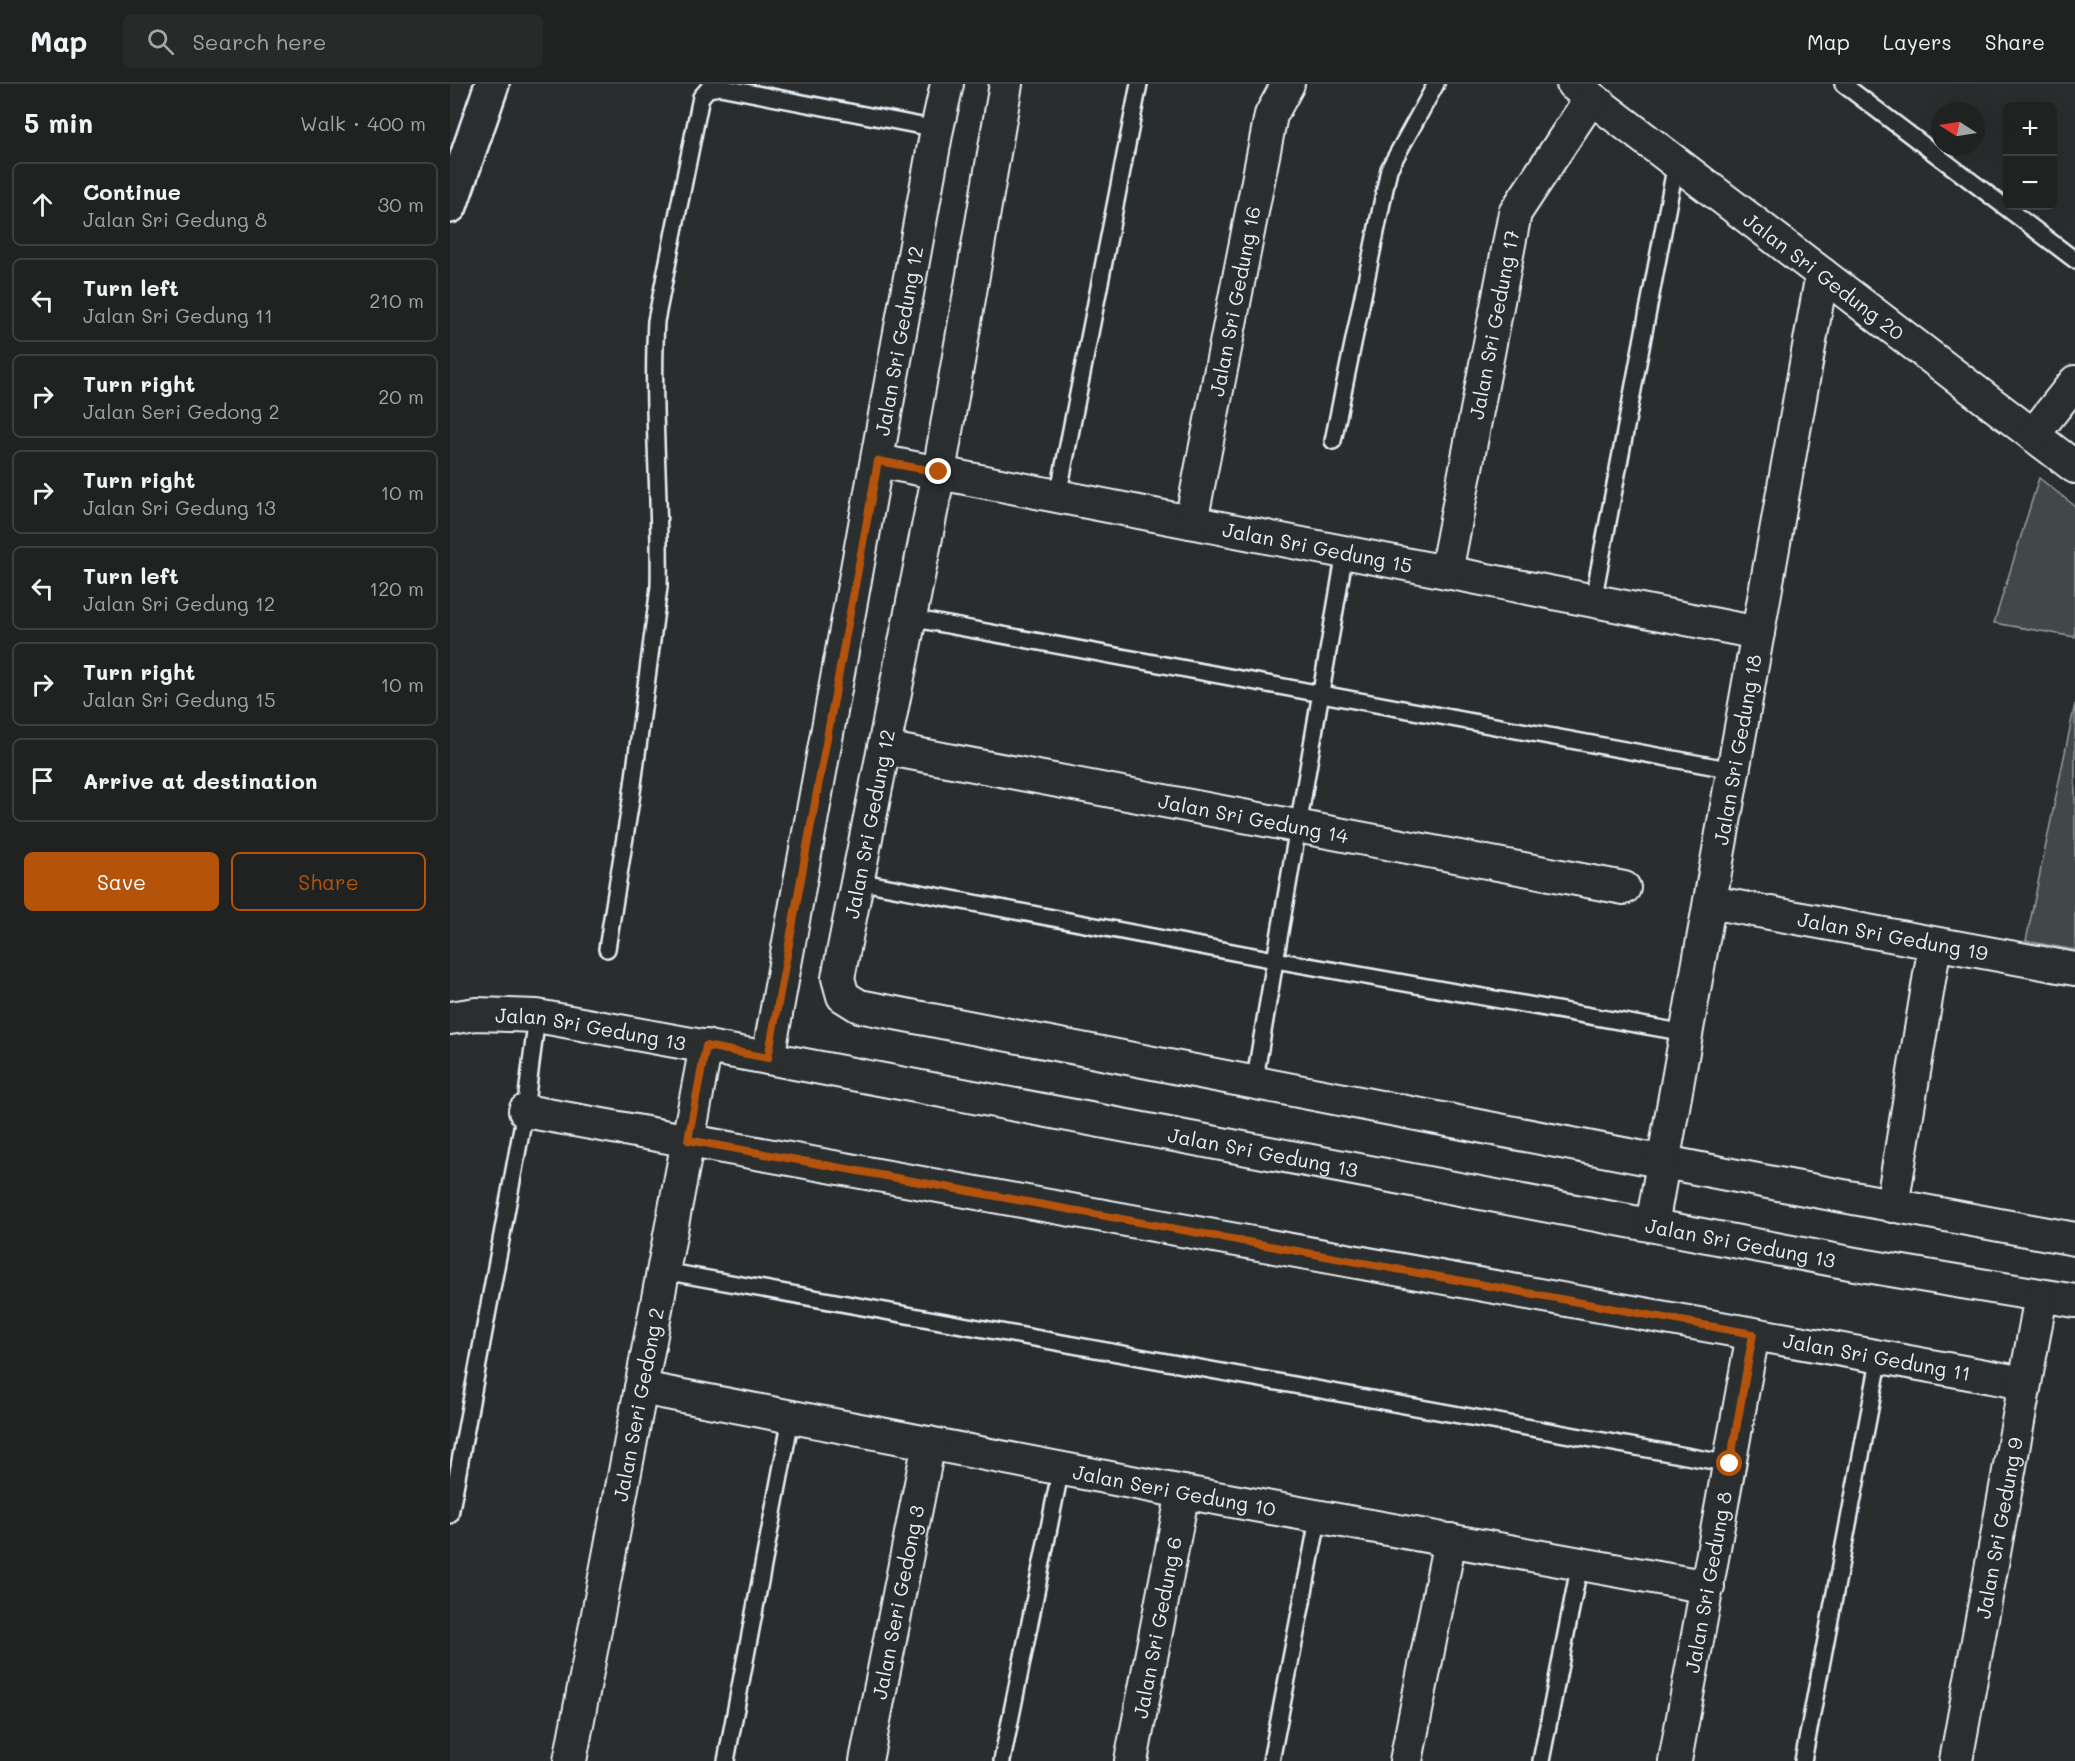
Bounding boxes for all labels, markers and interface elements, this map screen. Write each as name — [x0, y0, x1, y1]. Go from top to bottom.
search box — [123, 14, 543, 68]
text: Map — [30, 23, 87, 59]
icon: search — [144, 25, 177, 58]
text: Search here — [192, 27, 326, 56]
text: Map — [1807, 28, 1850, 55]
text: Layers — [1883, 28, 1952, 55]
text: Share — [1985, 28, 2045, 55]
north arrow — [1931, 102, 1985, 156]
map controls — [2003, 102, 2057, 210]
button: + — [2003, 102, 2057, 156]
text: 5 min — [24, 106, 93, 140]
text: Walk · 400 m — [300, 110, 426, 136]
button: − — [2003, 156, 2057, 210]
text: Continue — [83, 177, 181, 206]
icon: ahead — [26, 188, 59, 221]
text: 30 m — [378, 191, 424, 217]
street label: Jalan Sri Gedung 16 — [1203, 204, 1266, 399]
text: Jalan Sri Gedung 8 — [83, 206, 267, 232]
street label: Jalan Sri Gedung 20 — [1739, 206, 1910, 345]
street label: Jalan Sri Gedung 17 — [1463, 228, 1524, 421]
street label: Jalan Sri Gedung 12 — [868, 244, 928, 438]
text: Turn left — [83, 273, 179, 302]
icon: left — [26, 284, 59, 317]
text: 210 m — [369, 287, 424, 313]
text: Jalan Sri Gedung 11 — [83, 302, 273, 328]
text: Turn right — [83, 369, 195, 398]
icon: right — [26, 380, 59, 413]
text: 20 m — [378, 383, 424, 409]
text: Jalan Seri Gedong 2 — [83, 398, 280, 424]
route end — [925, 458, 951, 484]
text: Turn right — [83, 465, 195, 494]
icon: right — [26, 476, 59, 509]
text: 10 m — [380, 479, 424, 505]
text: Jalan Sri Gedung 13 — [83, 494, 276, 520]
street label: Jalan Sri Gedung 15 — [1221, 516, 1415, 578]
text: Turn left — [83, 561, 179, 590]
icon: left — [26, 572, 59, 605]
text: 120 m — [369, 575, 424, 601]
text: Jalan Sri Gedung 12 — [83, 590, 275, 616]
street label: Jalan Sri Gedung 18 — [1707, 652, 1767, 847]
text: Turn right — [83, 657, 195, 686]
icon: right — [26, 668, 59, 701]
text: 10 m — [380, 671, 424, 697]
text: Jalan Sri Gedung 15 — [83, 686, 276, 712]
street label: Jalan Sri Gedung 12 — [838, 727, 900, 921]
icon: arrive — [26, 764, 59, 797]
text: Arrive at destination — [83, 766, 318, 795]
street label: Jalan Sri Gedung 14 — [1156, 787, 1351, 849]
button: Save — [24, 852, 219, 911]
button: Share — [231, 852, 426, 911]
street label: Jalan Sri Gedung 19 — [1796, 905, 1990, 966]
street label: Jalan Sri Gedung 13 — [495, 1002, 688, 1056]
street label: Jalan Sri Gedung 13 — [1166, 1121, 1360, 1183]
street label: Jalan Sri Gedung 13 — [1643, 1212, 1838, 1273]
street label: Jalan Seri Gedong 2 — [607, 1305, 669, 1503]
street label: Jalan Sri Gedung 11 — [1781, 1327, 1973, 1386]
street label: Jalan Sri Gedung 9 — [1969, 1435, 2028, 1621]
route start — [1716, 1450, 1742, 1476]
street label: Jalan Seri Gedung 10 — [1071, 1458, 1278, 1522]
street label: Jalan Sri Gedung 8 — [1678, 1489, 1737, 1675]
street label: Jalan Seri Gedong 3 — [866, 1503, 929, 1701]
street label: Jalan Sri Gedung 6 — [1127, 1535, 1187, 1720]

